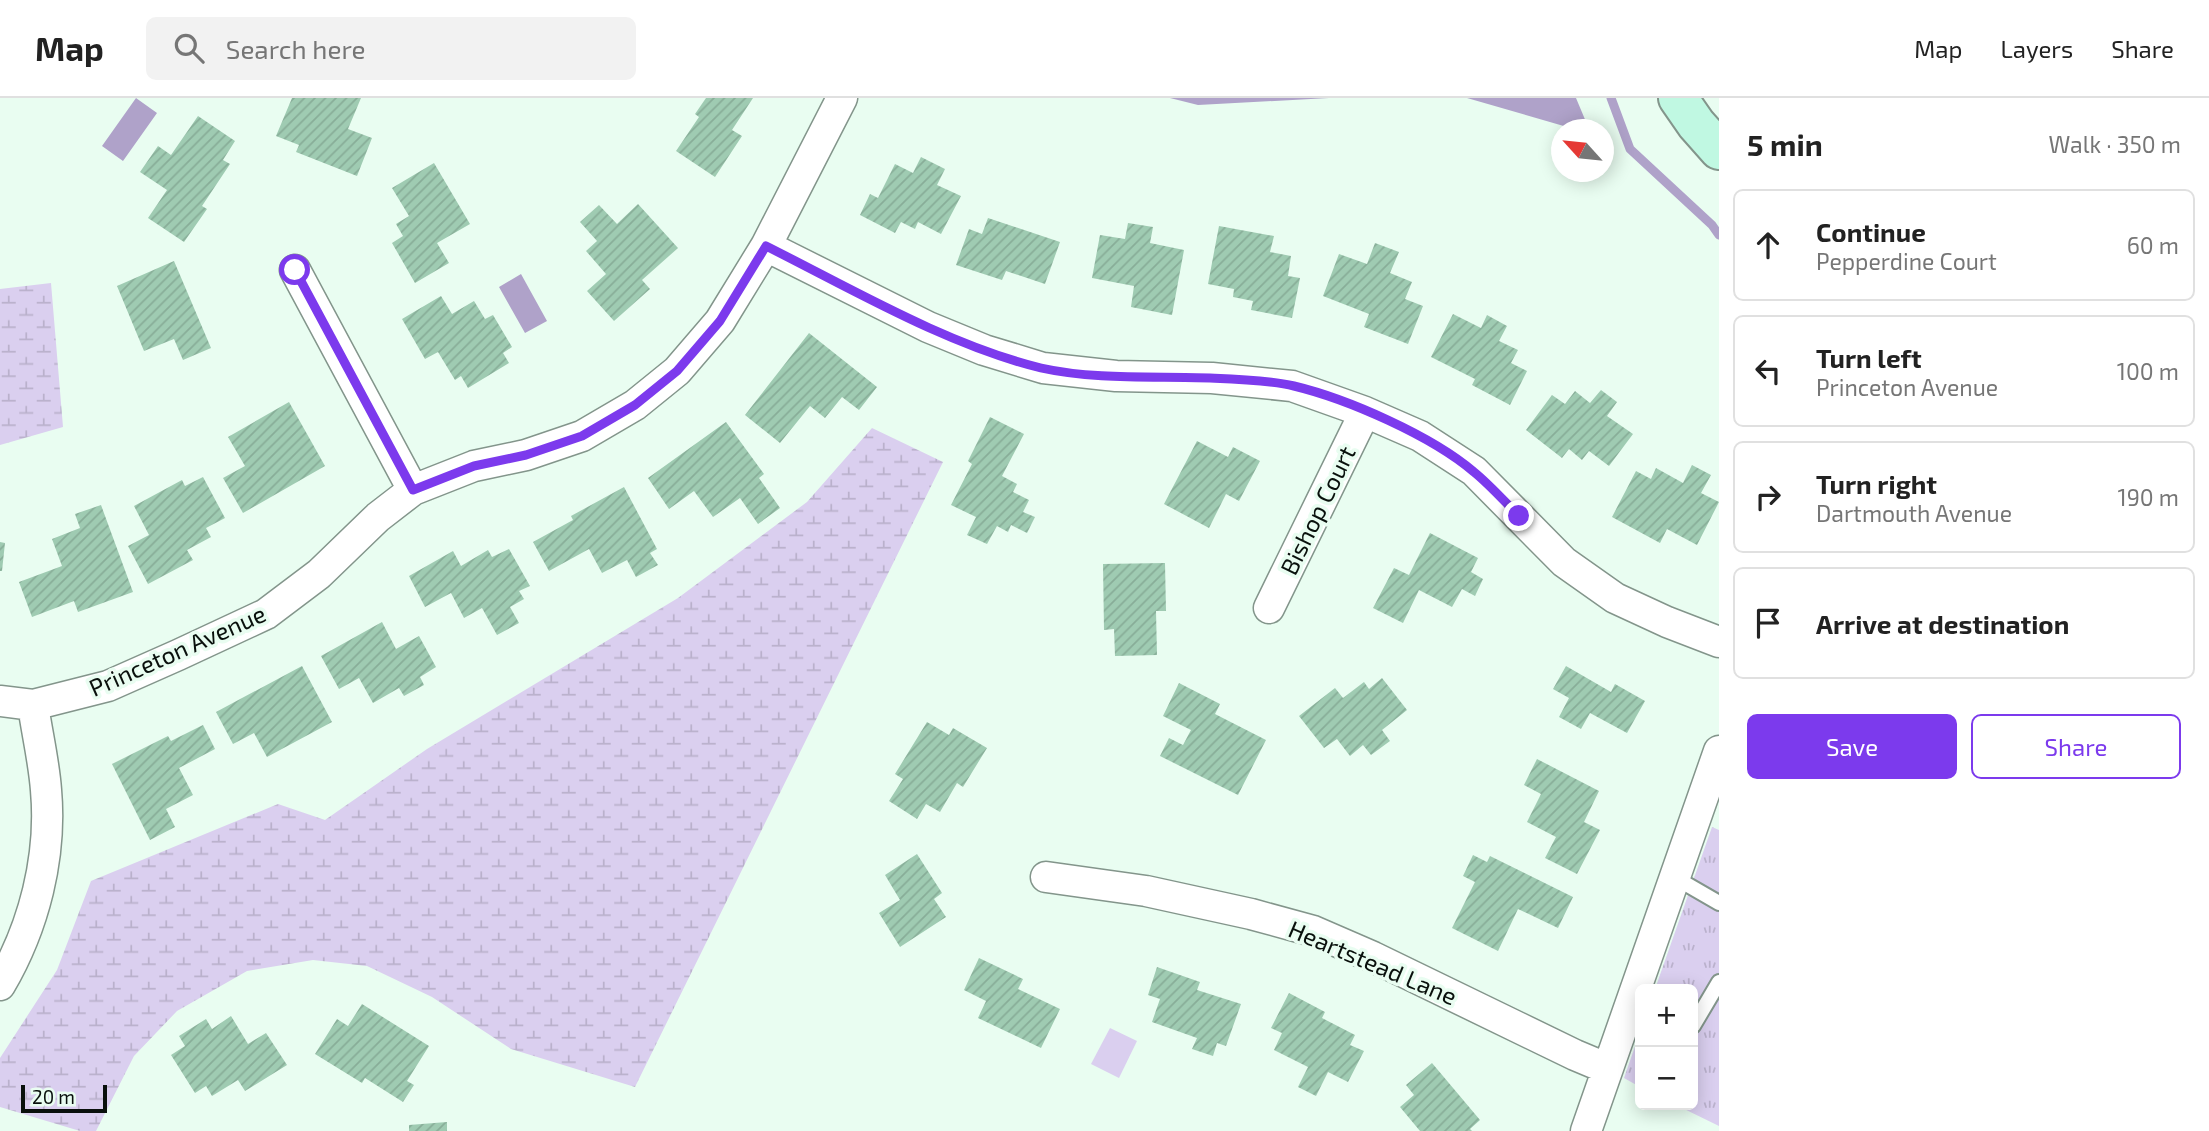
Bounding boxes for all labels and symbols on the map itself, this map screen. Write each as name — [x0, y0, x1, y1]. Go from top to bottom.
north arrow — [1551, 119, 1614, 182]
route start — [279, 254, 310, 285]
street label: Bishop Court — [1273, 441, 1361, 579]
route end — [1503, 500, 1534, 531]
street label: Princeton Avenue — [84, 598, 270, 702]
street label: Heartstead Lane — [1285, 914, 1461, 1010]
scale bar — [21, 1082, 107, 1114]

